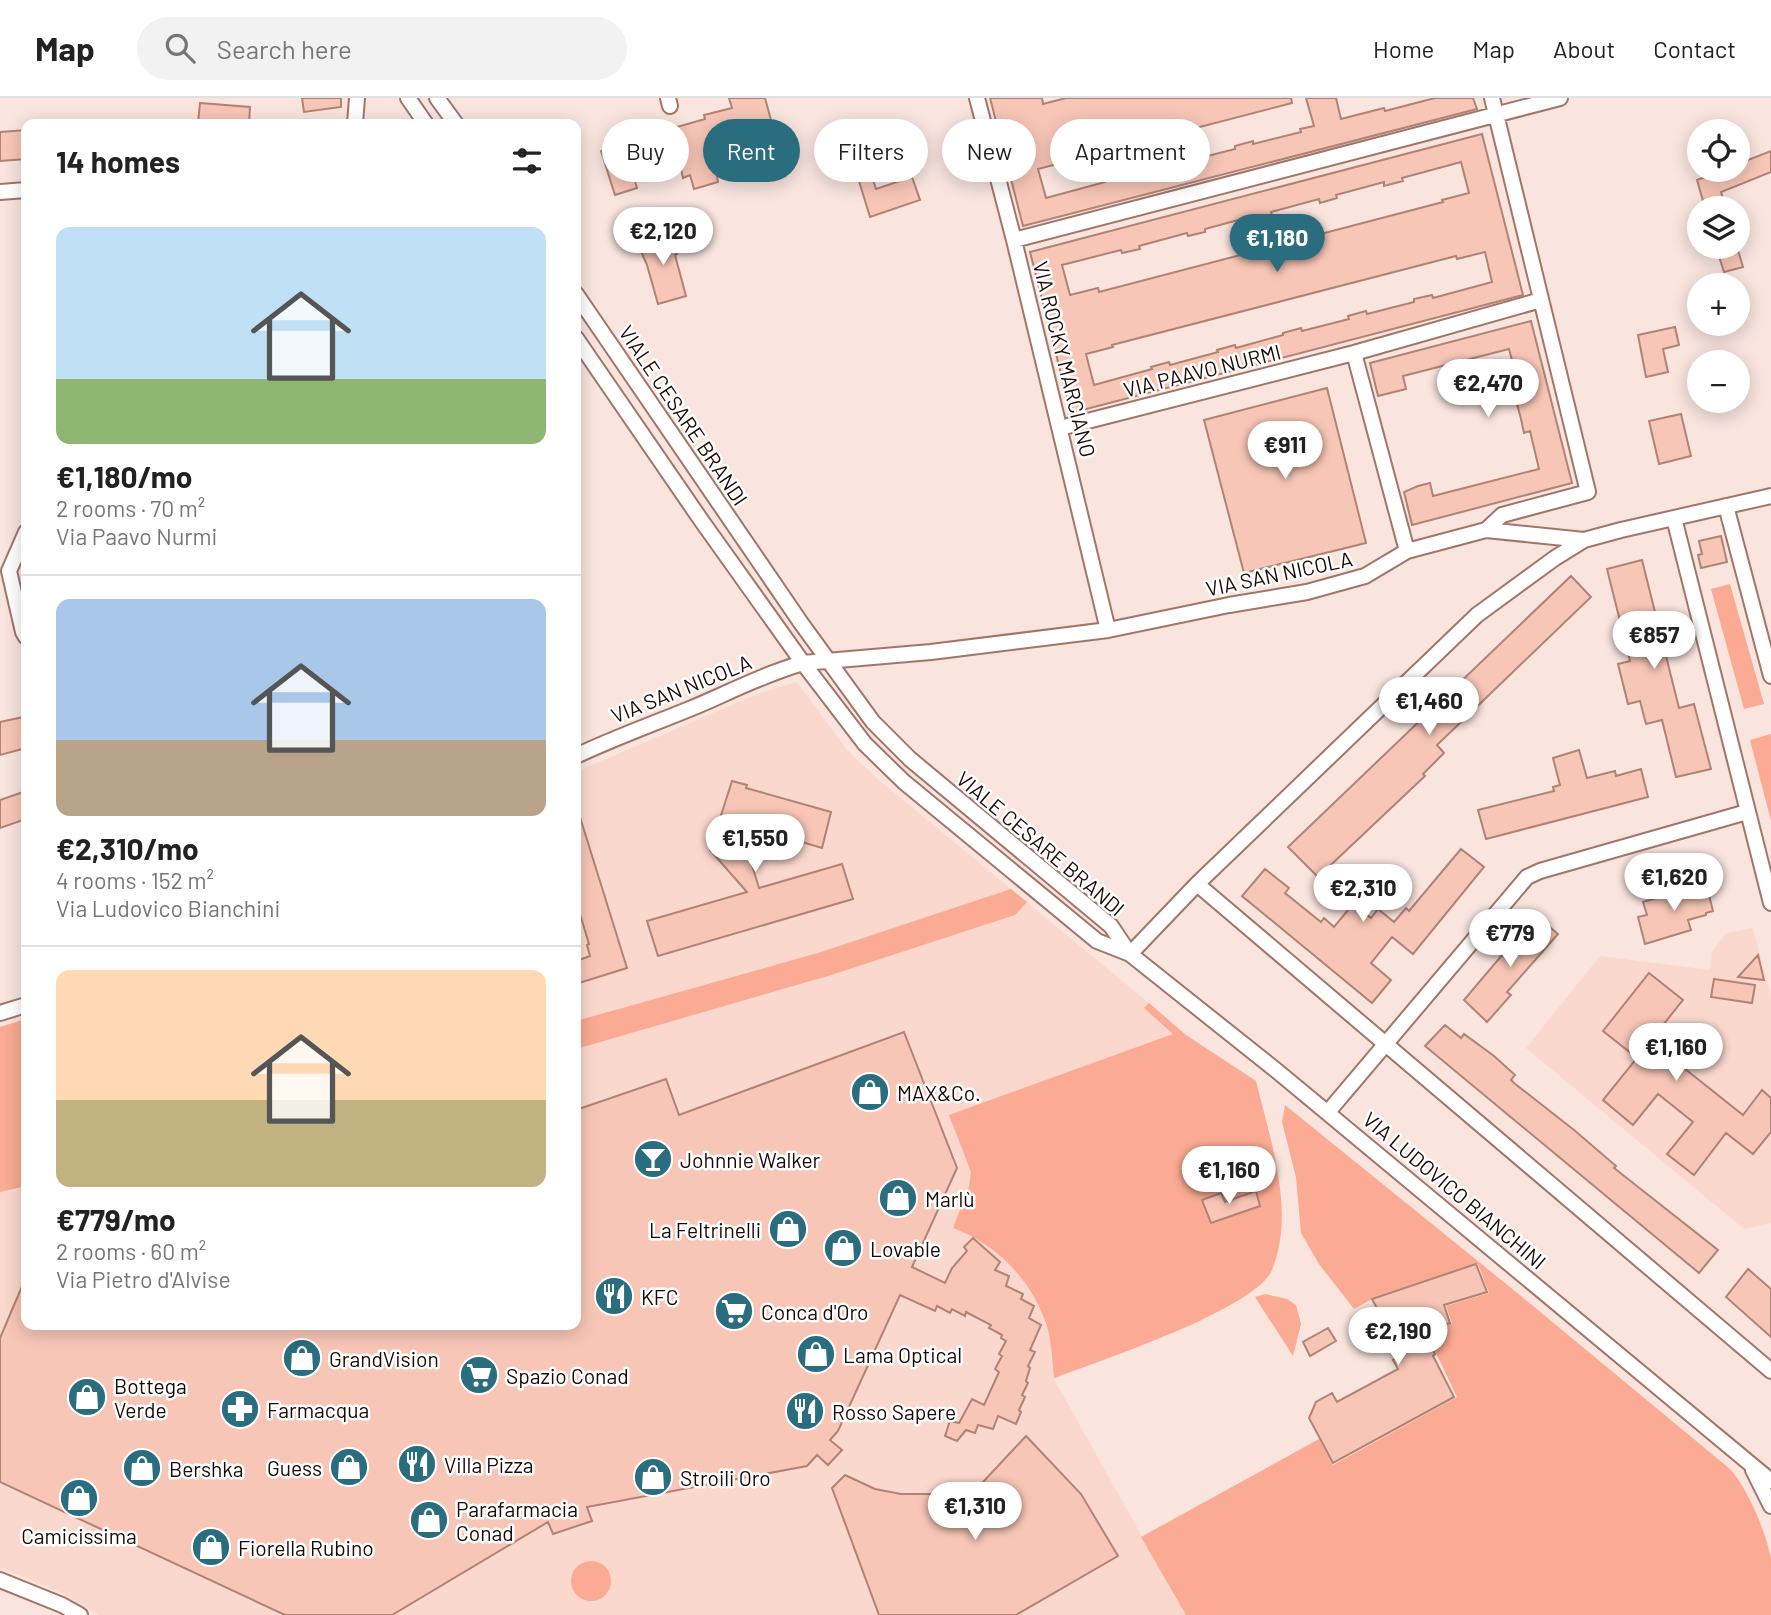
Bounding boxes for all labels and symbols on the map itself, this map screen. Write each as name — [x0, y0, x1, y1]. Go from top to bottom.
pin: €2,120 — [606, 208, 720, 267]
pin: €1,180 — [1220, 214, 1334, 274]
street label: VIA ROCKY MARCIANO — [1029, 258, 1101, 460]
street label: VIALE CESARE BRANDI — [615, 320, 753, 510]
street label: VIA PAAVO NURMI — [1121, 338, 1283, 402]
pin: €2,470 — [1431, 360, 1545, 419]
pin: €911 — [1244, 422, 1326, 481]
street label: VIA SAN NICOLA — [1203, 545, 1355, 601]
pin: €857 — [1613, 612, 1695, 671]
street label: VIA SAN NICOLA — [607, 648, 755, 728]
pin: €1,460 — [1372, 678, 1486, 737]
street label: VIALE CESARE BRANDI — [952, 765, 1130, 921]
pin: €1,550 — [698, 814, 812, 874]
pin: €1,620 — [1617, 854, 1731, 913]
pin: €2,310 — [1306, 864, 1420, 924]
pin: €779 — [1469, 910, 1551, 969]
pin: €1,160 — [1619, 1024, 1733, 1083]
shop icon: MAX&Co. — [849, 1071, 891, 1113]
place label: MAX&Co. — [897, 1080, 981, 1105]
street label: VIA LUDOVICO BIANCHINI — [1358, 1106, 1552, 1274]
bar icon: Johnnie Walker — [632, 1138, 674, 1180]
pin: €1,160 — [1172, 1146, 1286, 1206]
place label: Johnnie Walker — [680, 1147, 821, 1172]
shop icon: Marlù — [877, 1177, 919, 1219]
place label: Marlù — [925, 1186, 975, 1211]
shop icon: La Feltrinelli — [767, 1208, 809, 1250]
place label: La Feltrinelli — [649, 1217, 761, 1242]
shop icon: Lovable — [822, 1227, 864, 1269]
place label: Lovable — [870, 1236, 941, 1261]
restaurant icon: KFC — [593, 1275, 635, 1317]
place label: KFC — [641, 1284, 678, 1309]
supermarket icon: Conca d'Oro — [713, 1290, 755, 1332]
place label: Conca d'Oro — [761, 1299, 868, 1324]
pin: €2,190 — [1341, 1308, 1455, 1367]
shop icon: Lama Optical — [795, 1333, 837, 1375]
shop icon: GrandVision — [281, 1337, 323, 1379]
place label: Lama Optical — [843, 1342, 962, 1367]
place label: GrandVision — [329, 1346, 439, 1371]
supermarket icon: Spazio Conad — [458, 1354, 500, 1396]
place label: Spazio Conad — [506, 1363, 629, 1388]
place label: Bottega Verde — [114, 1373, 187, 1422]
shop icon: Bottega Verde — [66, 1376, 108, 1418]
pharmacy icon: Farmacqua — [219, 1388, 261, 1430]
restaurant icon: Rosso Sapere — [784, 1390, 826, 1432]
place label: Farmacqua — [267, 1397, 369, 1422]
place label: Rosso Sapere — [832, 1399, 956, 1424]
restaurant icon: Villa Pizza — [396, 1443, 438, 1485]
shop icon: Guess — [328, 1446, 370, 1488]
shop icon: Bershka — [121, 1447, 163, 1489]
place label: Villa Pizza — [444, 1452, 534, 1477]
place label: Guess — [267, 1455, 322, 1480]
place label: Bershka — [169, 1456, 243, 1481]
shop icon: Stroili Oro — [632, 1456, 674, 1498]
place label: Stroili Oro — [680, 1465, 771, 1490]
shop icon: Camicissima — [58, 1477, 100, 1519]
pin: €1,310 — [918, 1482, 1032, 1542]
place label: Parafarmacia Conad — [456, 1496, 578, 1545]
shop icon: Parafarmacia Conad — [408, 1499, 450, 1541]
place label: Camicissima — [21, 1523, 137, 1548]
shop icon: Fiorella Rubino — [190, 1526, 232, 1568]
place label: Fiorella Rubino — [238, 1535, 374, 1560]

